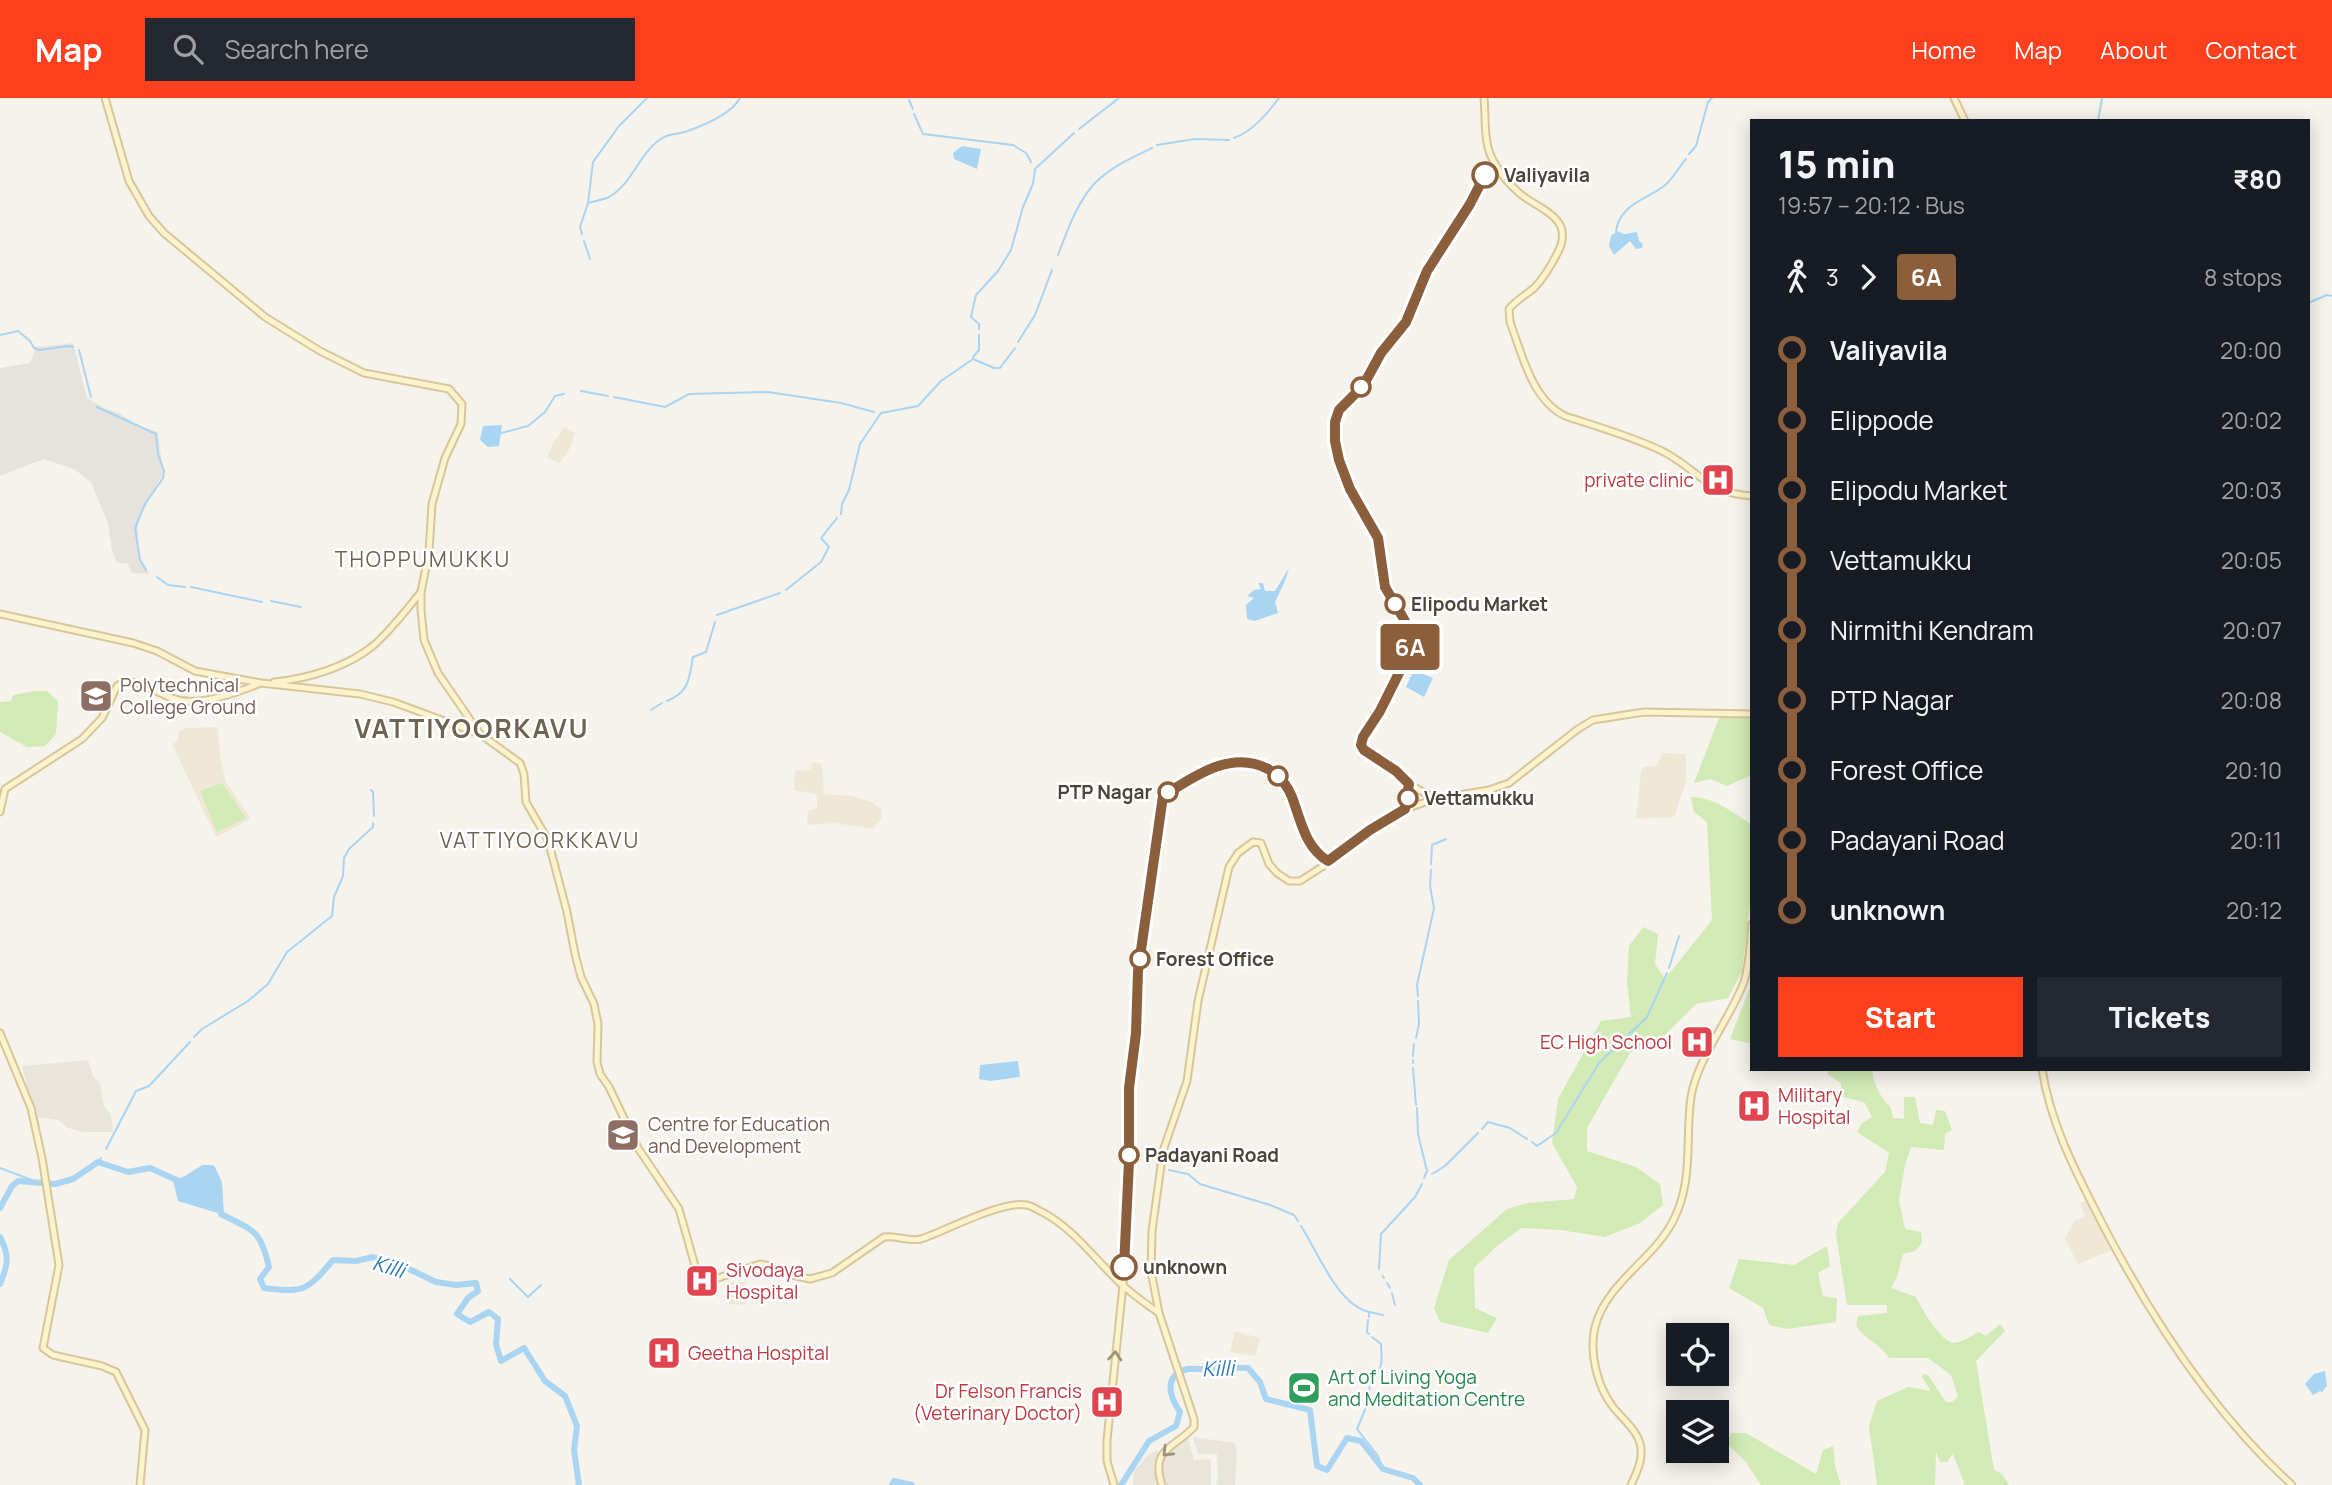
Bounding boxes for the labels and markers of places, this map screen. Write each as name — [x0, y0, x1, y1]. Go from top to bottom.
marker: Valiyavila — [1472, 162, 1498, 188]
place label: Valiyavila — [1504, 162, 1590, 188]
unlabelled marker — [1351, 377, 1371, 397]
hospital icon: private clinic — [1699, 461, 1737, 499]
place label: private clinic — [1584, 467, 1694, 493]
place label: Elipodu Market — [1411, 591, 1548, 617]
marker: Elipodu Market — [1385, 594, 1405, 614]
place label: Polytechnical College Ground — [120, 672, 256, 720]
school or university icon: Polytechnical College Ground — [77, 677, 115, 715]
unlabelled marker — [1268, 766, 1288, 786]
place label: PTP Nagar — [1058, 779, 1152, 805]
marker: PTP Nagar — [1158, 782, 1178, 802]
place label: Vettamukku — [1424, 785, 1534, 811]
marker: Vettamukku — [1398, 788, 1418, 808]
place label: Forest Office — [1156, 946, 1274, 972]
marker: Forest Office — [1130, 949, 1150, 969]
hospital icon: EC High School — [1678, 1023, 1716, 1061]
place label: EC High School — [1540, 1029, 1672, 1055]
place label: Military Hospital — [1778, 1082, 1850, 1130]
hospital icon: Military Hospital — [1735, 1087, 1773, 1125]
place label: Centre for Education and Development — [648, 1111, 830, 1159]
school or university icon: Centre for Education and Development — [604, 1116, 642, 1154]
place label: Padayani Road — [1145, 1142, 1279, 1168]
marker: Padayani Road — [1119, 1145, 1139, 1165]
marker: unknown — [1111, 1254, 1137, 1280]
place label: unknown — [1143, 1254, 1227, 1280]
place label: Sivodaya Hospital — [726, 1257, 804, 1305]
hospital icon: Sivodaya Hospital — [683, 1262, 721, 1300]
hospital icon: Geetha Hospital — [645, 1334, 683, 1372]
place label: Geetha Hospital — [688, 1340, 829, 1366]
place label: Art of Living Yoga and Meditation Centre — [1328, 1364, 1525, 1412]
sports icon: Art of Living Yoga and Meditation Centre — [1285, 1369, 1323, 1407]
place label: Dr Felson Francis (Veterinary Doctor) — [913, 1378, 1082, 1426]
hospital icon: Dr Felson Francis (Veterinary Doctor) — [1088, 1383, 1126, 1421]

